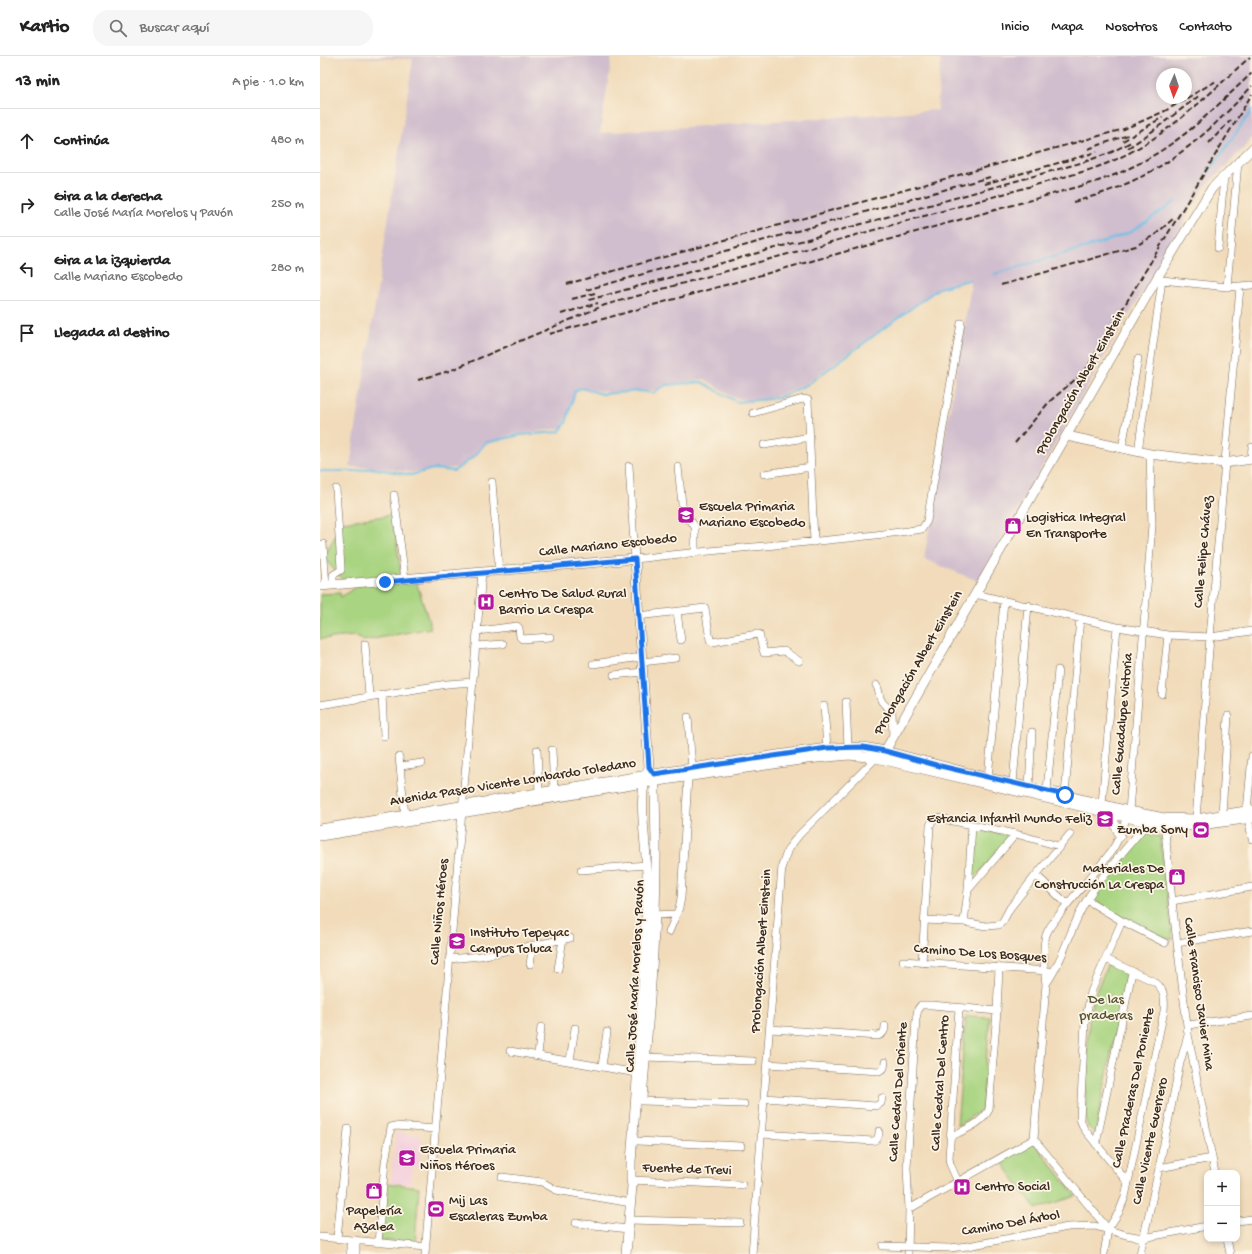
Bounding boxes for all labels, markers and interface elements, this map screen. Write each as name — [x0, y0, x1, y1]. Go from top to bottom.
search box — [93, 10, 373, 46]
text: Kartio — [20, 16, 69, 39]
icon: search — [107, 17, 129, 39]
text: Buscar aquí — [139, 19, 210, 37]
text: Inicio — [1001, 19, 1029, 36]
text: Mapa — [1051, 19, 1083, 36]
text: Nosotros — [1105, 19, 1157, 36]
text: Contacto — [1179, 19, 1232, 36]
north arrow — [1156, 68, 1192, 104]
text: 13 min — [16, 72, 60, 92]
text: A pie · 1.0 km — [232, 75, 304, 90]
icon: ahead — [16, 130, 38, 152]
text: Continúa — [54, 132, 109, 150]
text: 480 m — [271, 133, 304, 148]
text: Gira a la derecha — [54, 188, 162, 206]
icon: right — [16, 194, 38, 216]
text: 250 m — [271, 197, 304, 212]
text: Calle José María Morelos y Pavón — [54, 206, 233, 221]
text: Gira a la izquierda — [54, 252, 170, 270]
icon: left — [16, 258, 38, 280]
text: 280 m — [271, 261, 304, 276]
text: Calle Mariano Escobedo — [54, 270, 183, 285]
street label: Prolongación Albert Einstein — [1032, 308, 1129, 459]
icon: arrive — [16, 322, 38, 344]
text: Llegada al destino — [54, 324, 170, 342]
street label: Calle Felipe Chávez — [1191, 494, 1217, 609]
place label: Escuela Primaria Mariano Escobedo — [699, 499, 805, 532]
school or university icon: Escuela Primaria Mariano Escobedo — [676, 505, 696, 525]
place label: Logistica Integral En Transporte — [1026, 510, 1126, 543]
shop icon: Logistica Integral En Transporte — [1003, 516, 1023, 536]
street label: Calle Mariano Escobedo — [538, 530, 678, 562]
route end — [376, 573, 394, 591]
place label: Centro De Salud Rural Barrio La Crespa — [498, 586, 627, 619]
street label: Prolongación Albert Einstein — [870, 588, 967, 739]
hospital icon: Centro De Salud Rural Barrio La Crespa — [476, 592, 496, 612]
street label: Calle Guadalupe Victoria — [1108, 651, 1138, 796]
street label: Avenida Paseo Vicente Lombardo Toledano — [389, 755, 637, 811]
route start — [1056, 786, 1074, 804]
school or university icon: Estancia Infantil Mundo Feliz — [1095, 809, 1115, 829]
place label: Estancia Infantil Mundo Feliz — [927, 811, 1093, 828]
sports icon: Zumba Sony — [1191, 820, 1211, 840]
place label: Zumba Sony — [1117, 822, 1188, 839]
street label: Calle Niños Héroes — [427, 857, 453, 966]
place label: Materiales De Construcción La Crespa — [1035, 861, 1165, 894]
shop icon: Materiales De Construcción La Crespa — [1167, 867, 1187, 887]
street label: Prolongación Albert Einstein — [748, 868, 776, 1034]
street label: Calle José María Morelos y Pavón — [622, 879, 650, 1073]
street label: Calle Francisco Javier Mina — [1179, 917, 1217, 1073]
place label: Instituto Tepeyac Campus Toluca — [470, 925, 570, 958]
school or university icon: Instituto Tepeyac Campus Toluca — [447, 931, 467, 951]
street label: Camino De Los Bosques — [913, 941, 1048, 967]
park label: De las praderas — [1079, 992, 1133, 1025]
street label: Calle Praderas Del Poniente — [1109, 1006, 1159, 1170]
street label: Calle Cedral Del Centro — [928, 1014, 954, 1152]
street label: Calle Cedral Del Oriente — [886, 1021, 912, 1163]
street label: Calle Vicente Guerrero — [1129, 1076, 1173, 1206]
place label: Escuela Primaria Niños Héroes — [420, 1142, 517, 1175]
school or university icon: Escuela Primaria Niños Héroes — [397, 1148, 417, 1168]
street label: Fuente de Trevi — [641, 1160, 732, 1180]
map controls — [1204, 1170, 1240, 1242]
button: + — [1204, 1170, 1240, 1206]
hospital icon: Centro Social — [952, 1177, 972, 1197]
place label: Centro Social — [975, 1179, 1050, 1196]
shop icon: Papelería Azalea — [364, 1181, 384, 1201]
place label: Mij Las Escaleras Zumba — [449, 1193, 549, 1226]
sports icon: Mij Las Escaleras Zumba — [426, 1199, 446, 1219]
place label: Papelería Azalea — [345, 1203, 403, 1236]
button: − — [1204, 1206, 1240, 1242]
street label: Camino Del Árbol — [961, 1207, 1061, 1241]

